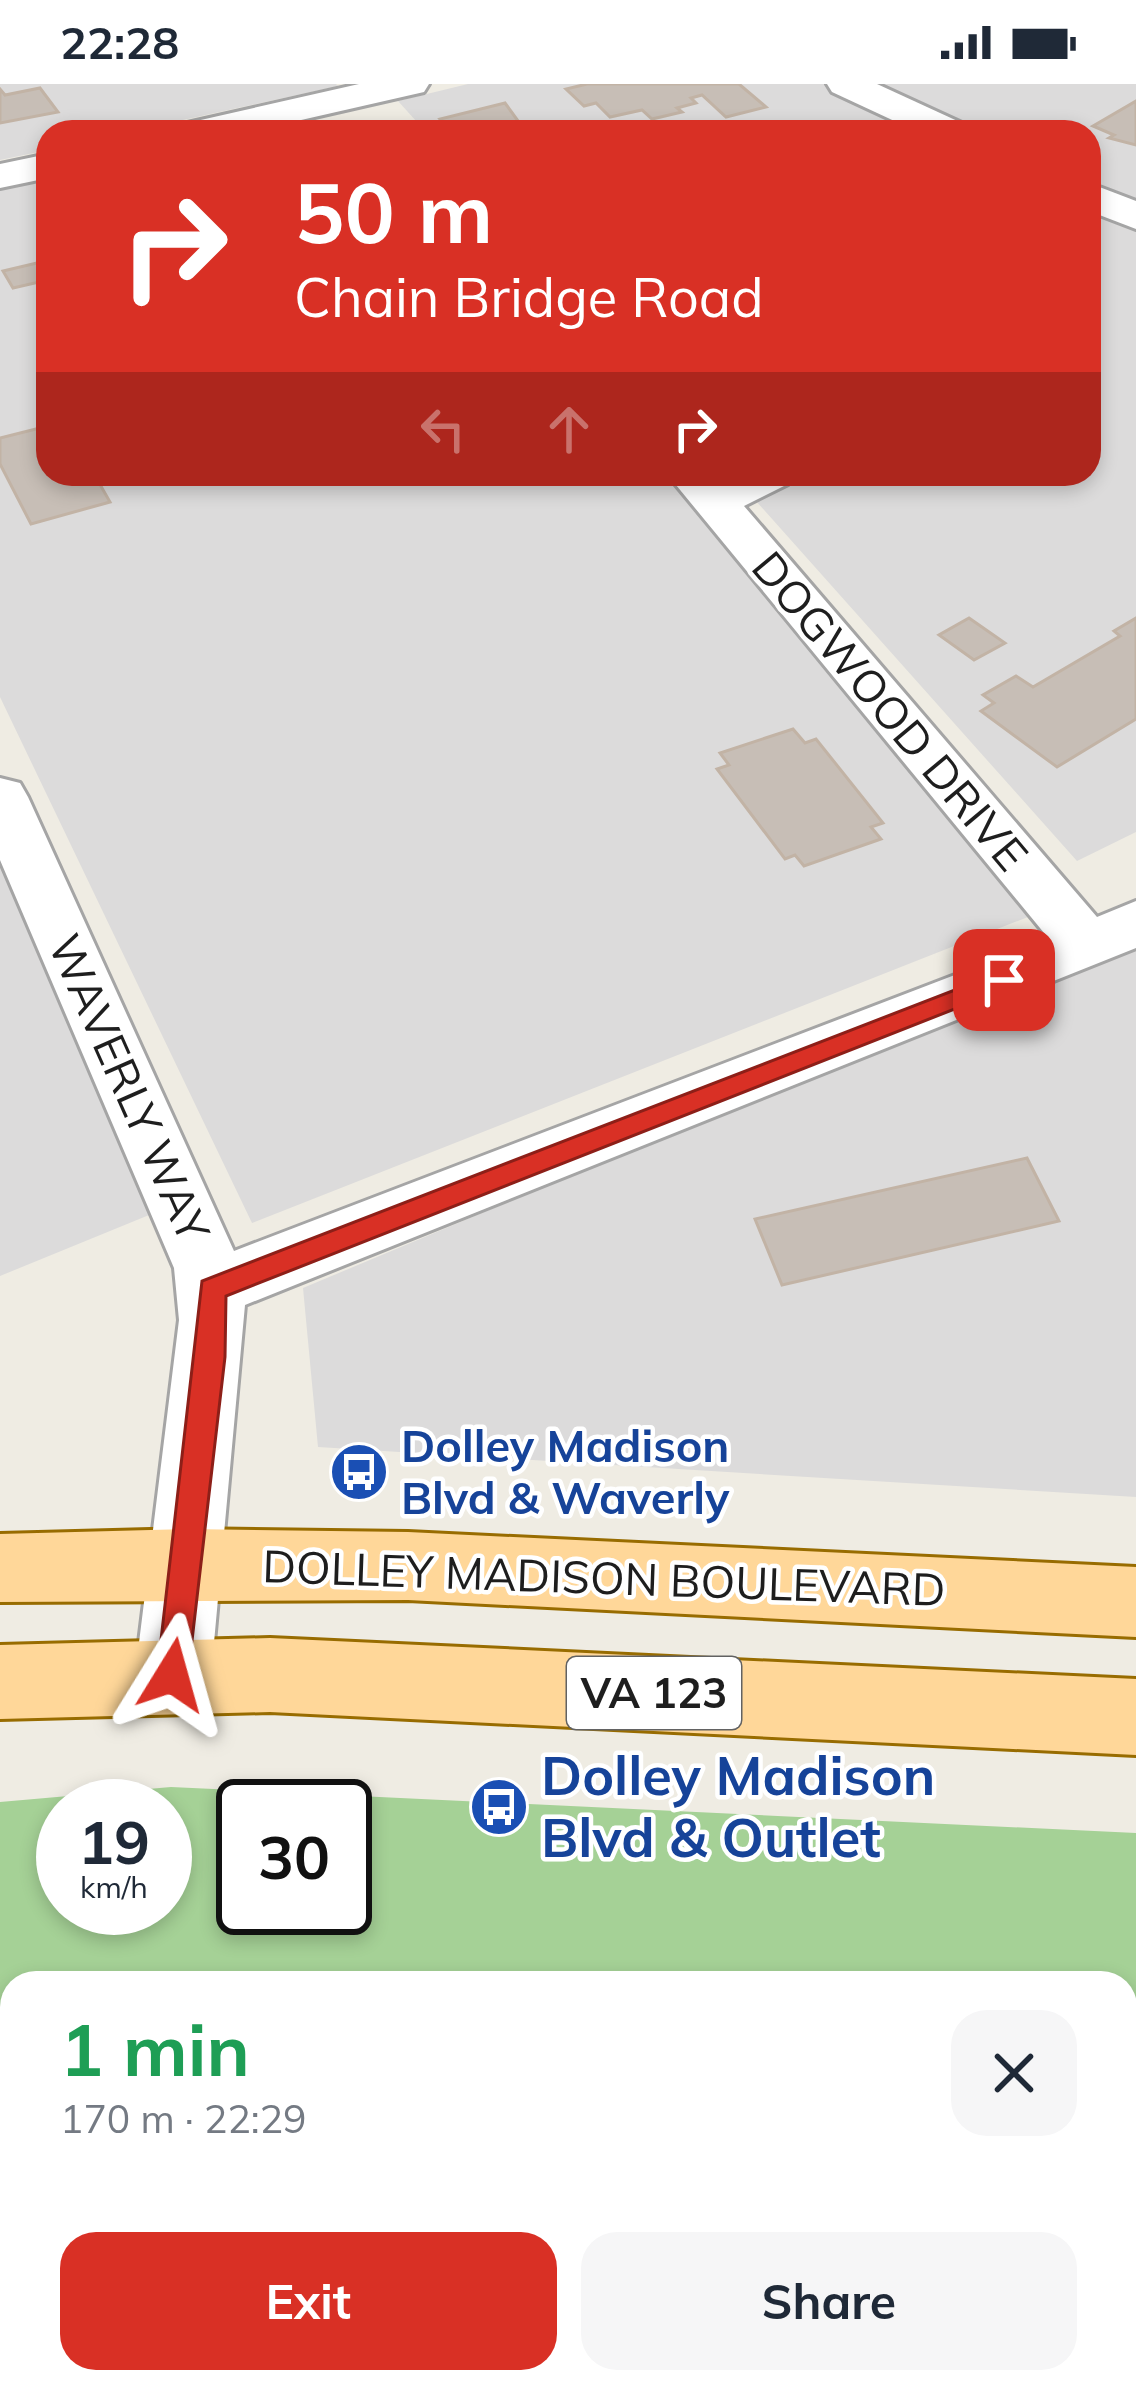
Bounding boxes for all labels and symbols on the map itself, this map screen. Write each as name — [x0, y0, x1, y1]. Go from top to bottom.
street label: DOGWOOD DRIVE — [741, 539, 1041, 881]
street label: WAVERLY WAY — [37, 925, 223, 1251]
pin — [953, 929, 1055, 1031]
place label: Dolley Madison Blvd & Waverly — [401, 1417, 730, 1525]
bus stop icon: Dolley Madison Blvd & Waverly — [328, 1441, 390, 1503]
street label: DOLLEY MADISON BOULEVARD — [262, 1537, 946, 1617]
position arrow — [109, 1612, 235, 1738]
road number: VA 123 — [567, 1657, 741, 1729]
place label: Dolley Madison Blvd & Outlet — [541, 1741, 935, 1871]
bus stop icon: Dolley Madison Blvd & Outlet — [468, 1776, 530, 1838]
speed limit sign: 30 — [216, 1779, 372, 1935]

